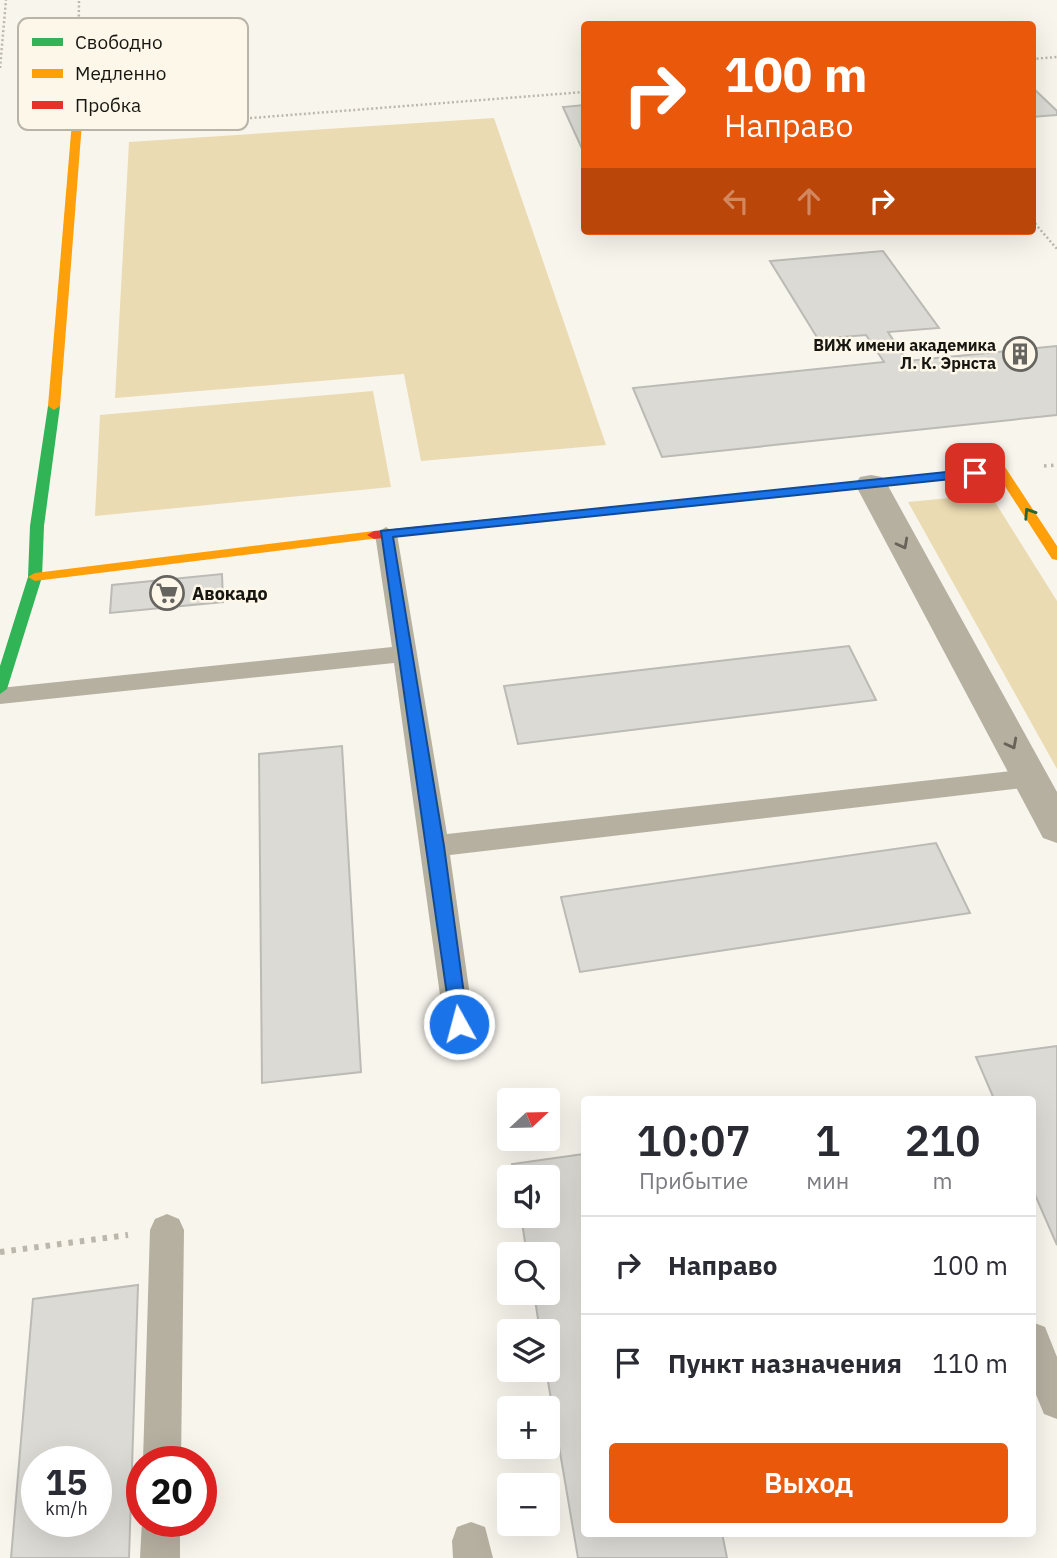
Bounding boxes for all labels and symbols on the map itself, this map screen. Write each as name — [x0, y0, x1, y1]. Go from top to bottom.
legend — [18, 18, 248, 130]
text: Свободно — [75, 30, 163, 54]
text: Медленно — [75, 61, 166, 85]
text: Пробка — [75, 93, 141, 117]
place label: ВИЖ имени академика Л. К. Эрнста — [813, 335, 996, 373]
building icon: ВИЖ имени академика Л. К. Эрнста — [1001, 335, 1039, 373]
pin — [945, 443, 1005, 503]
one-way arrow — [1024, 508, 1037, 521]
one-way arrow — [895, 537, 909, 549]
supermarket icon: Авокадо — [148, 574, 186, 612]
place label: Авокадо — [192, 582, 268, 605]
one-way arrow — [1003, 737, 1017, 749]
position arrow — [422, 987, 496, 1061]
north arrow — [497, 1088, 560, 1152]
speed limit sign: 20 — [126, 1446, 217, 1537]

